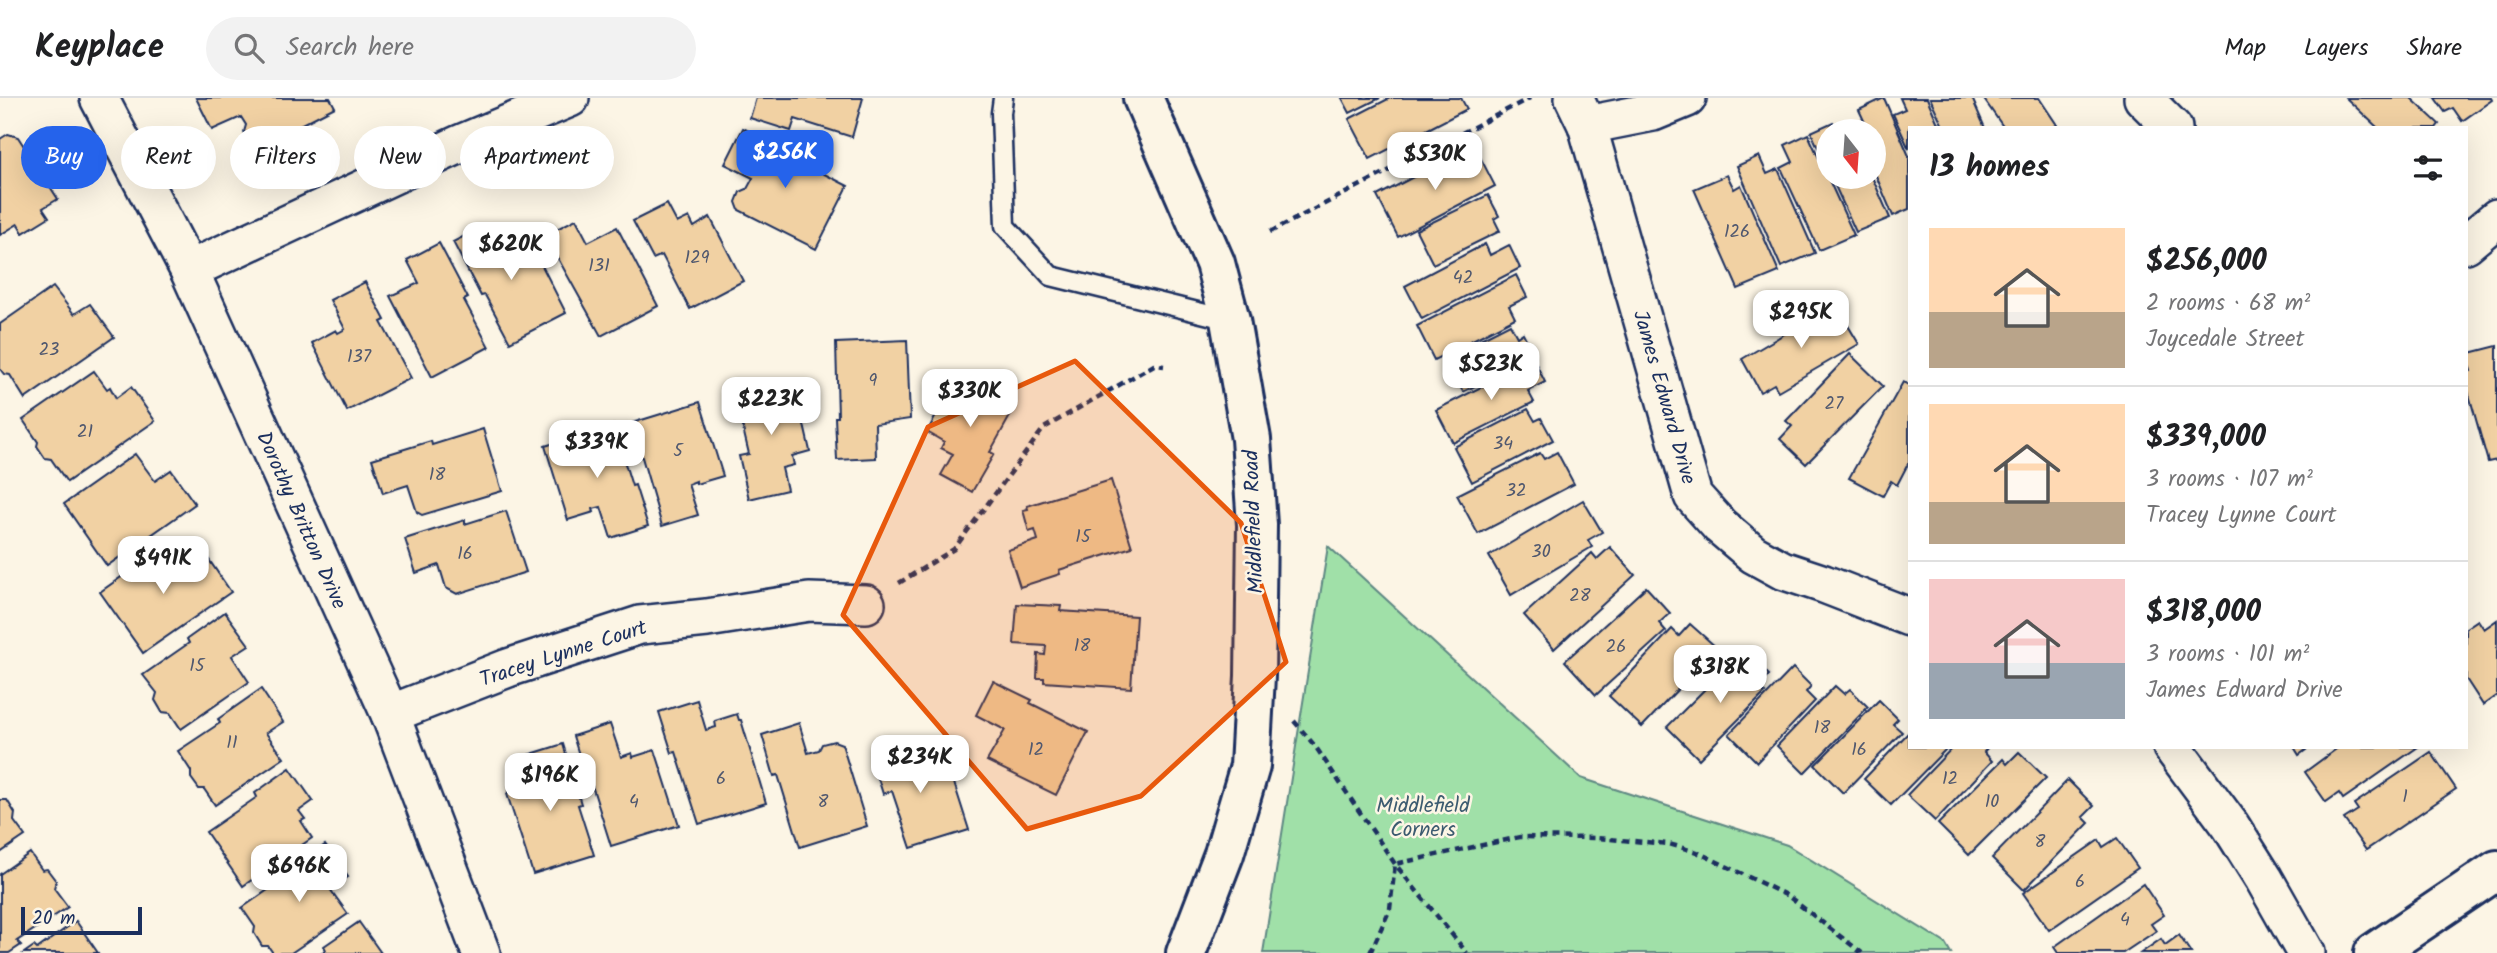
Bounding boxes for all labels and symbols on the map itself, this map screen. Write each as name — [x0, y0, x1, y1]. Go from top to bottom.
north arrow — [1816, 119, 1886, 189]
pin: $256K — [736, 130, 834, 190]
pin: $530K — [1386, 132, 1484, 192]
house number: 126 — [1724, 218, 1750, 247]
pin: $620K — [462, 222, 560, 282]
house number: 129 — [685, 244, 710, 273]
house number: 131 — [588, 252, 610, 281]
house number: 42 — [1453, 264, 1473, 293]
pin: $295K — [1752, 290, 1850, 350]
street label: James Edward Drive — [1623, 307, 1704, 489]
house number: 23 — [39, 336, 59, 365]
pin: $523K — [1442, 342, 1540, 402]
house number: 137 — [347, 343, 372, 372]
house number: 9 — [869, 367, 878, 396]
pin: $330K — [921, 370, 1019, 429]
pin: $223K — [722, 378, 820, 437]
house number: 27 — [1825, 390, 1844, 419]
house number: 21 — [77, 418, 93, 447]
pin: $339K — [548, 420, 646, 480]
street label: Dorothy Britton Drive — [247, 426, 355, 615]
house number: 34 — [1493, 430, 1513, 459]
house number: 5 — [673, 437, 684, 466]
street label: Middlefield Road — [1235, 449, 1273, 594]
house number: 18 — [429, 461, 445, 490]
house number: 32 — [1506, 477, 1526, 506]
house number: 15 — [1075, 523, 1092, 552]
pin: $491K — [114, 536, 212, 596]
house number: 30 — [1531, 538, 1551, 567]
house number: 16 — [457, 540, 473, 569]
house number: 28 — [1569, 582, 1591, 611]
street label: Tracey Lynne Court — [476, 612, 652, 697]
house number: 18 — [1074, 632, 1090, 661]
house number: 26 — [1606, 633, 1626, 662]
pin: $318K — [1671, 646, 1769, 705]
house number: 15 — [189, 652, 206, 681]
house number: 18 — [1814, 714, 1830, 743]
house number: 11 — [226, 729, 238, 758]
pin: $234K — [871, 736, 969, 795]
house number: 12 — [1028, 736, 1044, 765]
house number: 16 — [1851, 736, 1867, 765]
pin: $196K — [501, 754, 599, 813]
house number: 6 — [716, 765, 726, 794]
house number: 12 — [1942, 765, 1958, 794]
house number: 1 — [2402, 783, 2408, 812]
house number: 4 — [629, 788, 639, 817]
house number: 8 — [818, 788, 829, 817]
house number: 10 — [1985, 788, 1999, 817]
park label: Middlefield Corners — [1376, 790, 1470, 847]
house number: 8 — [2035, 828, 2046, 857]
pin: $696K — [250, 844, 348, 904]
house number: 6 — [2075, 868, 2085, 897]
scale bar — [21, 904, 142, 936]
house number: 4 — [2120, 906, 2130, 935]

